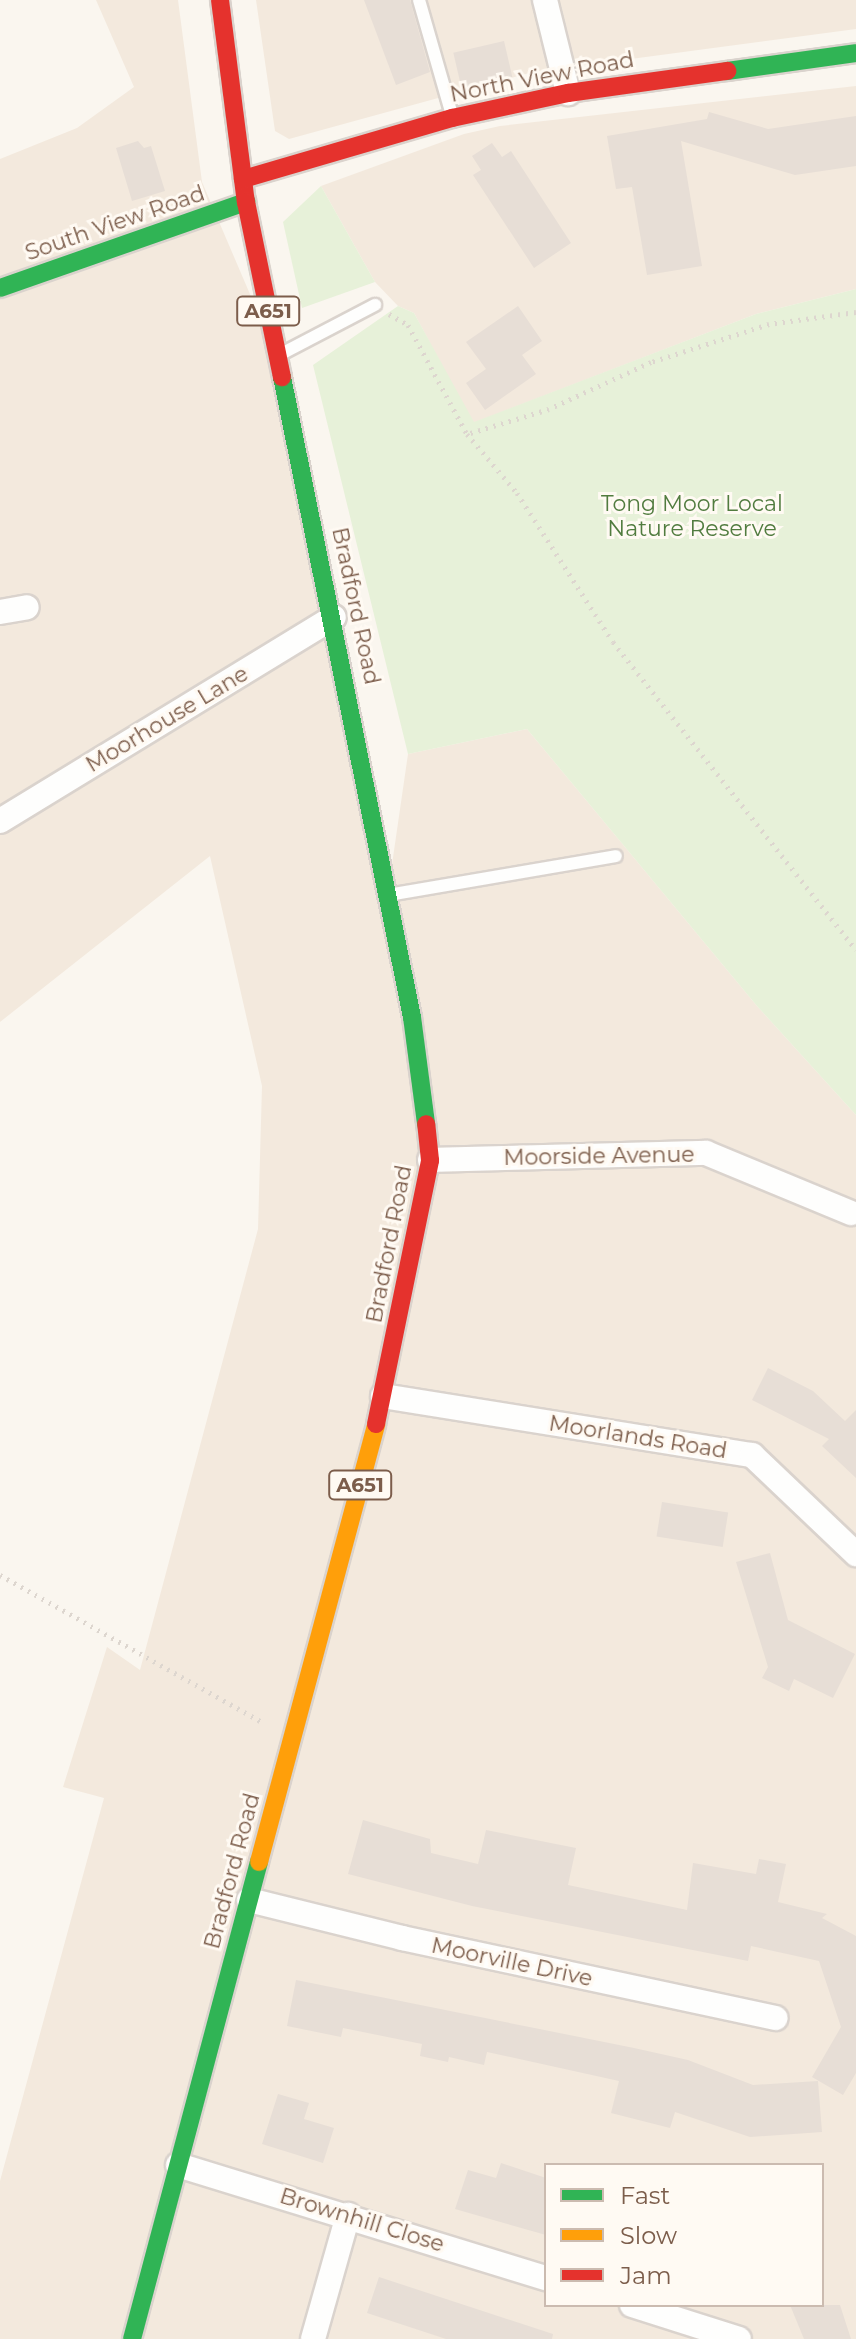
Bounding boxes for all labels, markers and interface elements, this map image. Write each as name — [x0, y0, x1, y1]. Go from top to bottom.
street label: North View Road — [448, 46, 636, 108]
street label: South View Road — [22, 180, 208, 266]
road number: A651 — [236, 295, 300, 327]
park label: Tong Moor Local Nature Reserve — [601, 490, 783, 542]
street label: Bradford Road — [326, 525, 386, 687]
street label: Moorhouse Lane — [81, 660, 253, 778]
street label: Moorside Avenue — [503, 1141, 695, 1171]
street label: Bradford Road — [361, 1163, 417, 1325]
street label: Moorlands Road — [547, 1410, 729, 1464]
road number: A651 — [328, 1469, 392, 1501]
street label: Bradford Road — [199, 1790, 265, 1952]
street label: Moorville Drive — [429, 1932, 595, 1992]
legend — [544, 2163, 824, 2307]
text: Fast — [620, 2181, 670, 2210]
street label: Brownhill Close — [277, 2182, 447, 2258]
text: Slow — [620, 2221, 677, 2250]
text: Jam — [620, 2261, 672, 2290]

